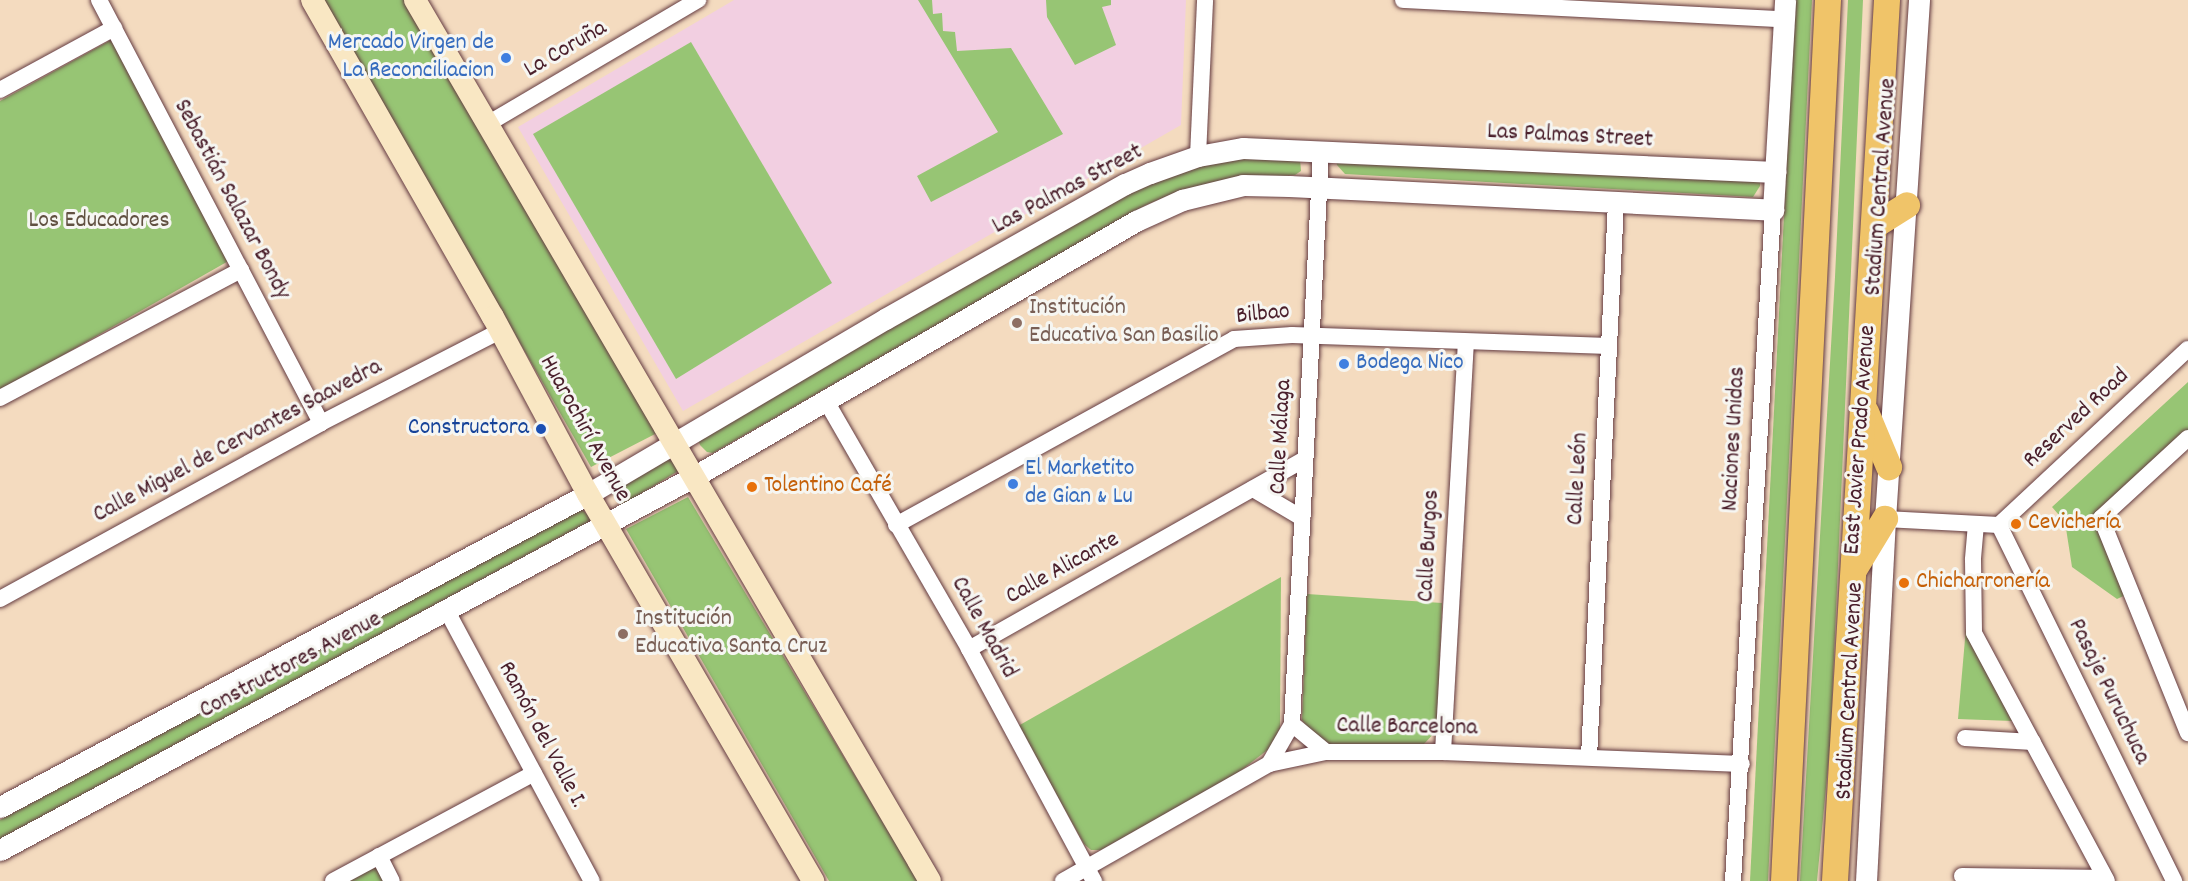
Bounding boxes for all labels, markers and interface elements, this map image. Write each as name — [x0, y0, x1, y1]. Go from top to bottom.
street label: La Coruña — [520, 15, 612, 85]
place label: Mercado Virgen de La Reconciliacion — [328, 30, 494, 86]
marker: Mercado Virgen de La Reconciliacion — [499, 51, 513, 65]
street label: Stadium Central Avenue — [1860, 77, 1904, 297]
street label: Sebastián Salazar Bondy — [166, 95, 296, 305]
street label: Las Palmas Street — [1486, 118, 1654, 156]
street label: Las Palmas Street — [988, 138, 1148, 242]
park label: Los Educadores — [29, 208, 169, 236]
place label: Institución Educativa San Basilio — [1029, 295, 1219, 351]
street label: Bilbao — [1235, 298, 1291, 332]
marker: Institución Educativa San Basilio — [1010, 316, 1024, 330]
street label: East Javier Prado Avenue — [1839, 324, 1883, 556]
place label: Bodega Nico — [1356, 350, 1464, 378]
street label: Huarochirí Avenue — [532, 351, 636, 507]
street label: Calle Miguel de Cervantes Saavedra — [89, 354, 387, 530]
marker: Bodega Nico — [1337, 357, 1351, 371]
street label: Reserved Road — [2018, 363, 2136, 475]
street label: Naciones Unidas — [1717, 366, 1753, 512]
street label: Calle Málaga — [1265, 379, 1299, 495]
place label: Constructora — [408, 415, 529, 443]
marker: Constructora — [534, 422, 548, 436]
street label: Calle León — [1562, 432, 1596, 526]
place label: El Marketito de Gian & Lu — [1025, 456, 1135, 512]
place label: Tolentino Café — [764, 473, 892, 501]
marker: El Marketito de Gian & Lu — [1006, 477, 1020, 491]
marker: Tolentino Café — [745, 480, 759, 494]
street label: Calle Burgos — [1413, 489, 1447, 603]
place label: Cevichería — [2028, 510, 2121, 538]
marker: Cevichería — [2009, 517, 2023, 531]
street label: Calle Alicante — [1001, 526, 1125, 612]
place label: Chicharronería — [1916, 569, 2050, 597]
street label: Calle Madrid — [943, 572, 1023, 684]
marker: Chicharronería — [1897, 576, 1911, 590]
street label: Stadium Central Avenue — [1831, 581, 1871, 801]
street label: Constructores Avenue — [195, 606, 387, 726]
place label: Institución Educativa Santa Cruz — [635, 606, 827, 662]
street label: Pasaje Puruchuca — [2060, 615, 2156, 769]
marker: Institución Educativa Santa Cruz — [616, 627, 630, 641]
street label: Ramón del Valle I. — [490, 657, 592, 813]
street label: Calle Barcelona — [1336, 712, 1478, 744]

